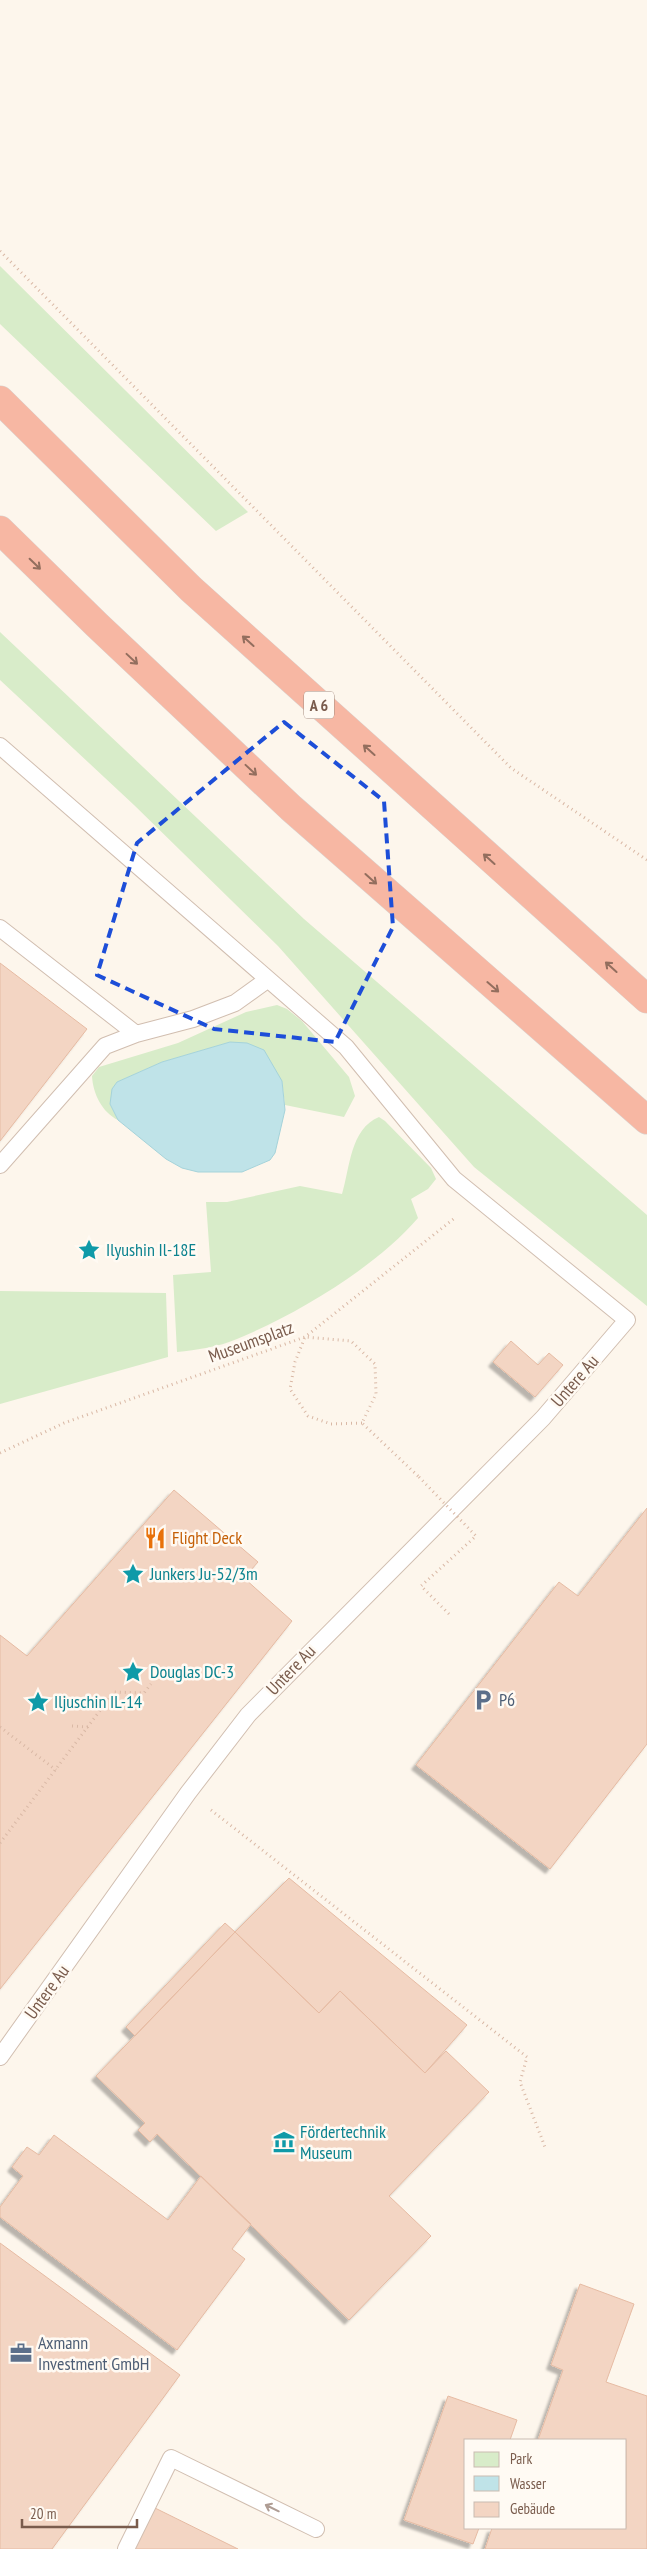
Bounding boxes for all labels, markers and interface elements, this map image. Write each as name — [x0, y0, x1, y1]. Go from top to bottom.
one-way arrow — [29, 558, 41, 571]
one-way arrow — [242, 635, 255, 647]
one-way arrow — [126, 653, 139, 665]
road number: A 6 — [304, 692, 334, 718]
one-way arrow — [362, 744, 375, 756]
one-way arrow — [245, 764, 257, 776]
one-way arrow — [483, 853, 496, 865]
one-way arrow — [365, 873, 378, 885]
one-way arrow — [604, 961, 617, 973]
one-way arrow — [487, 981, 500, 992]
place icon: Ilyushin Il-18E — [76, 1237, 102, 1263]
place label: Ilyushin Il-18E — [106, 1238, 196, 1261]
street label: Museumsplatz — [205, 1315, 297, 1368]
street label: Untere Au — [546, 1350, 603, 1411]
restaurant icon: Flight Deck — [142, 1525, 168, 1551]
place label: Flight Deck — [172, 1526, 242, 1549]
place icon: Junkers Ju-52/3m — [120, 1561, 146, 1587]
place label: Junkers Ju-52/3m — [149, 1562, 258, 1585]
street label: Untere Au — [261, 1640, 320, 1700]
place icon: Douglas DC-3 — [120, 1659, 146, 1685]
place label: Douglas DC-3 — [150, 1660, 234, 1683]
parking icon: P6 — [470, 1687, 496, 1713]
place label: P6 — [499, 1688, 515, 1711]
place icon: Iljuschin IL-14 — [25, 1689, 51, 1715]
place label: Iljuschin IL-14 — [54, 1690, 142, 1713]
street label: Untere Au — [19, 1960, 74, 2023]
place label: Fördertechnik Museum — [300, 2120, 386, 2164]
museum icon: Fördertechnik Museum — [271, 2129, 297, 2155]
place label: Axmann Investment GmbH — [38, 2331, 149, 2375]
office icon: Axmann Investment GmbH — [8, 2340, 34, 2366]
legend — [464, 2439, 627, 2529]
text: Park — [510, 2449, 532, 2468]
text: Wasser — [510, 2474, 547, 2493]
scale bar — [22, 2496, 138, 2528]
text: Gebäude — [510, 2499, 555, 2518]
one-way arrow — [265, 2503, 280, 2512]
text: 20 m — [30, 2504, 56, 2523]

